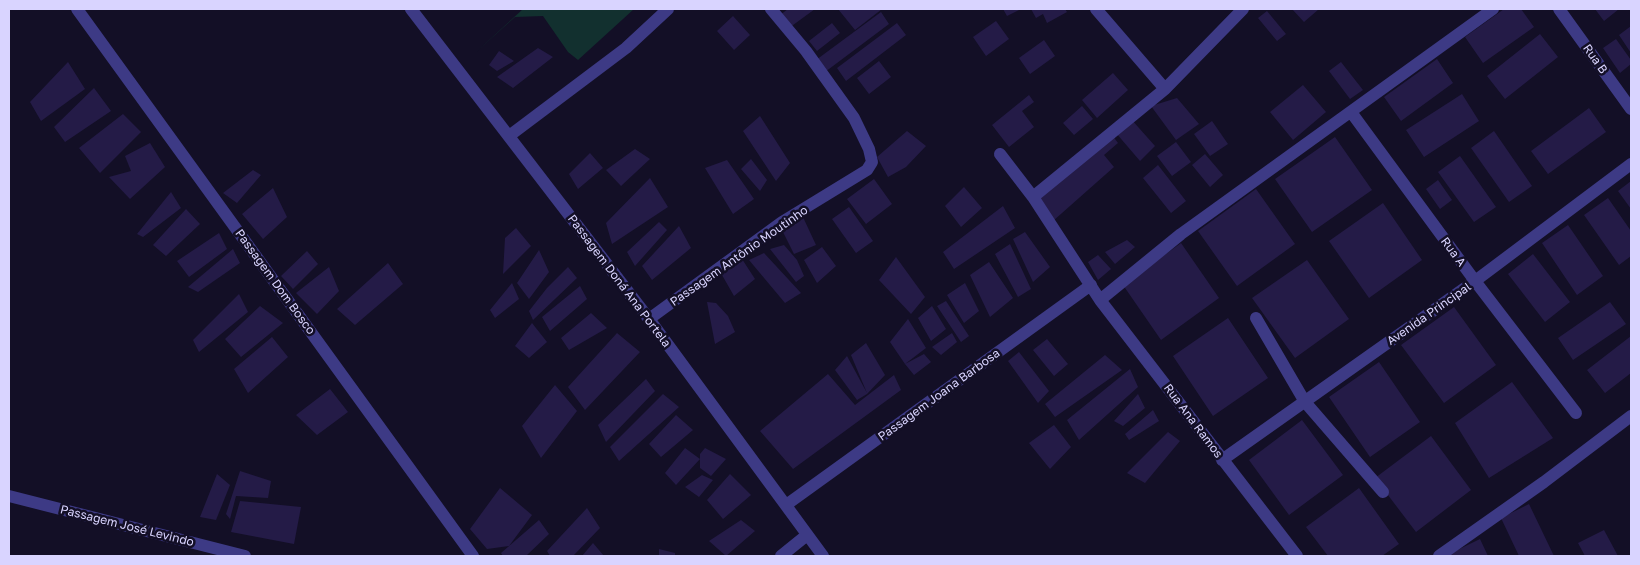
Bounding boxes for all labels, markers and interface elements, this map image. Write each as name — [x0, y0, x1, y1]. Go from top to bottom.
street label: Rua B — [1580, 41, 1610, 77]
street label: Passagem Antônio Moutinho — [667, 203, 811, 309]
street label: Passagem Doná Ana Portela — [564, 212, 674, 350]
street label: Passagem Dom Bosco — [232, 227, 318, 337]
street label: Rua A — [1437, 234, 1469, 270]
street label: Avenida Principal — [1384, 280, 1474, 348]
street label: Passagem Joana Barbosa — [875, 346, 1003, 444]
street label: Rua Ana Ramos — [1160, 381, 1226, 461]
street label: Passagem José Levindo — [59, 502, 195, 550]

